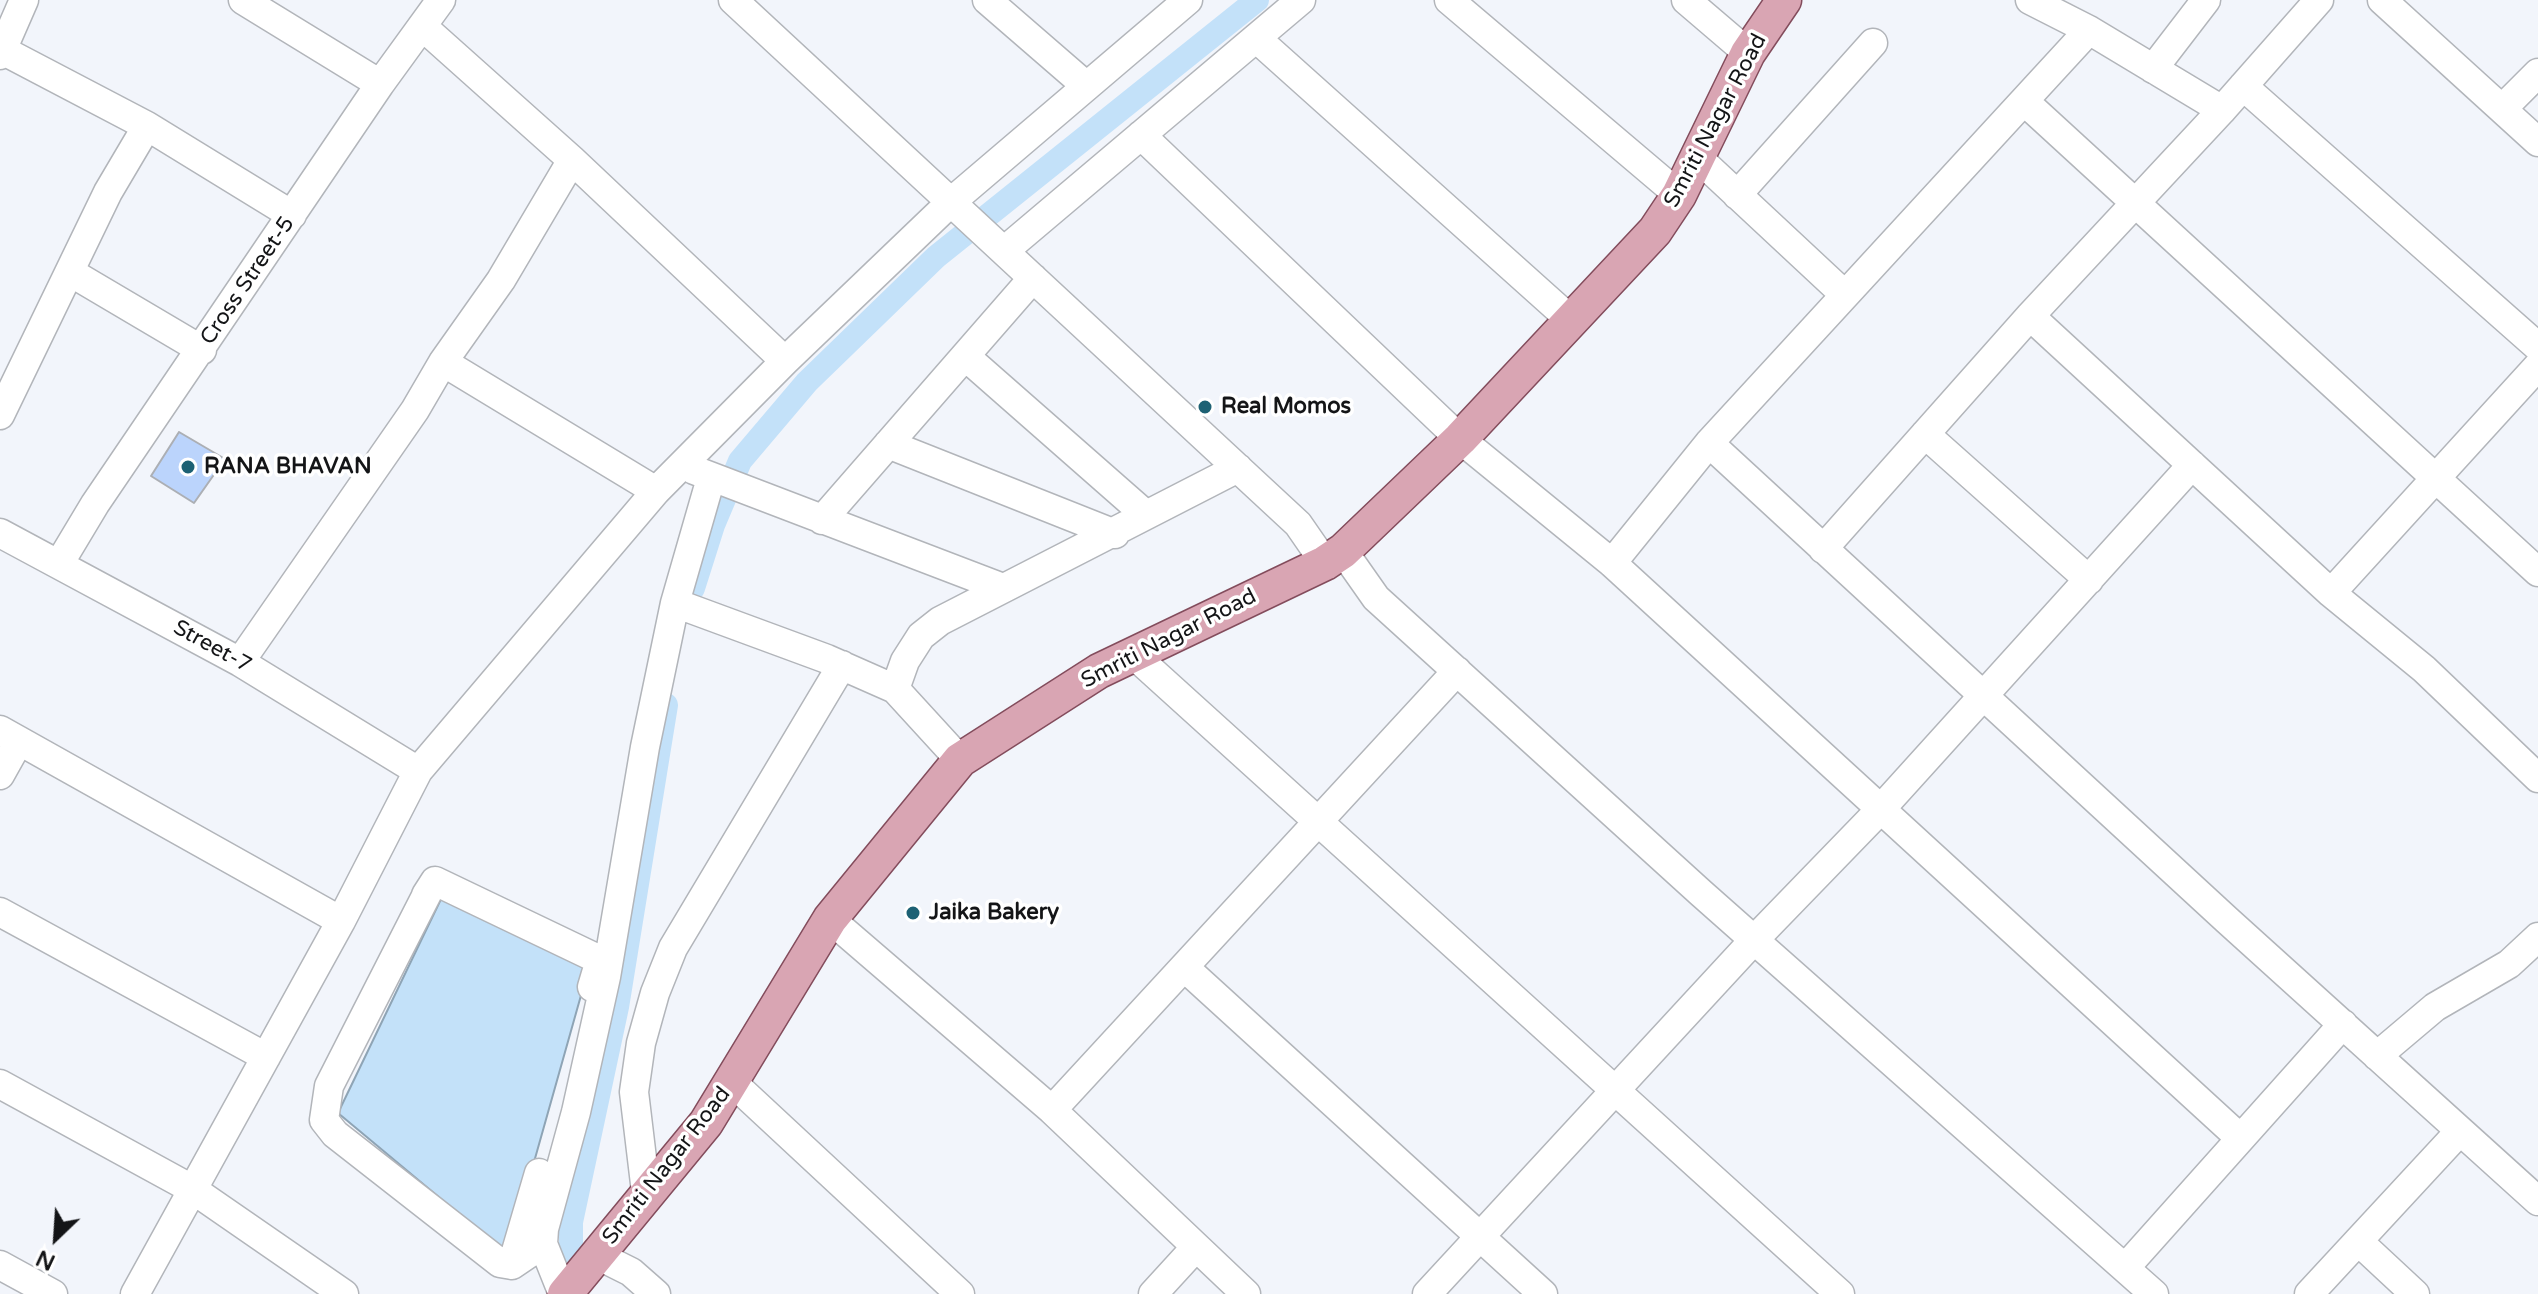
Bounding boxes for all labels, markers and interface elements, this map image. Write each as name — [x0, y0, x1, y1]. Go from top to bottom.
street label: Smriti Nagar Road — [1659, 30, 1773, 212]
street label: Cross Street-5 — [195, 212, 301, 350]
place label: Real Momos — [1221, 394, 1351, 420]
marker: Real Momos — [1196, 398, 1214, 416]
place label: RANA BHAVAN — [204, 454, 372, 480]
marker: RANA BHAVAN — [179, 458, 197, 476]
street label: Smriti Nagar Road — [1077, 583, 1261, 695]
street label: Street-7 — [168, 615, 256, 679]
place label: Jaika Bakery — [929, 900, 1059, 926]
marker: Jaika Bakery — [904, 904, 922, 922]
street label: Smriti Nagar Road — [597, 1082, 737, 1250]
north arrow — [16, 1198, 96, 1278]
text: N — [32, 1244, 59, 1275]

